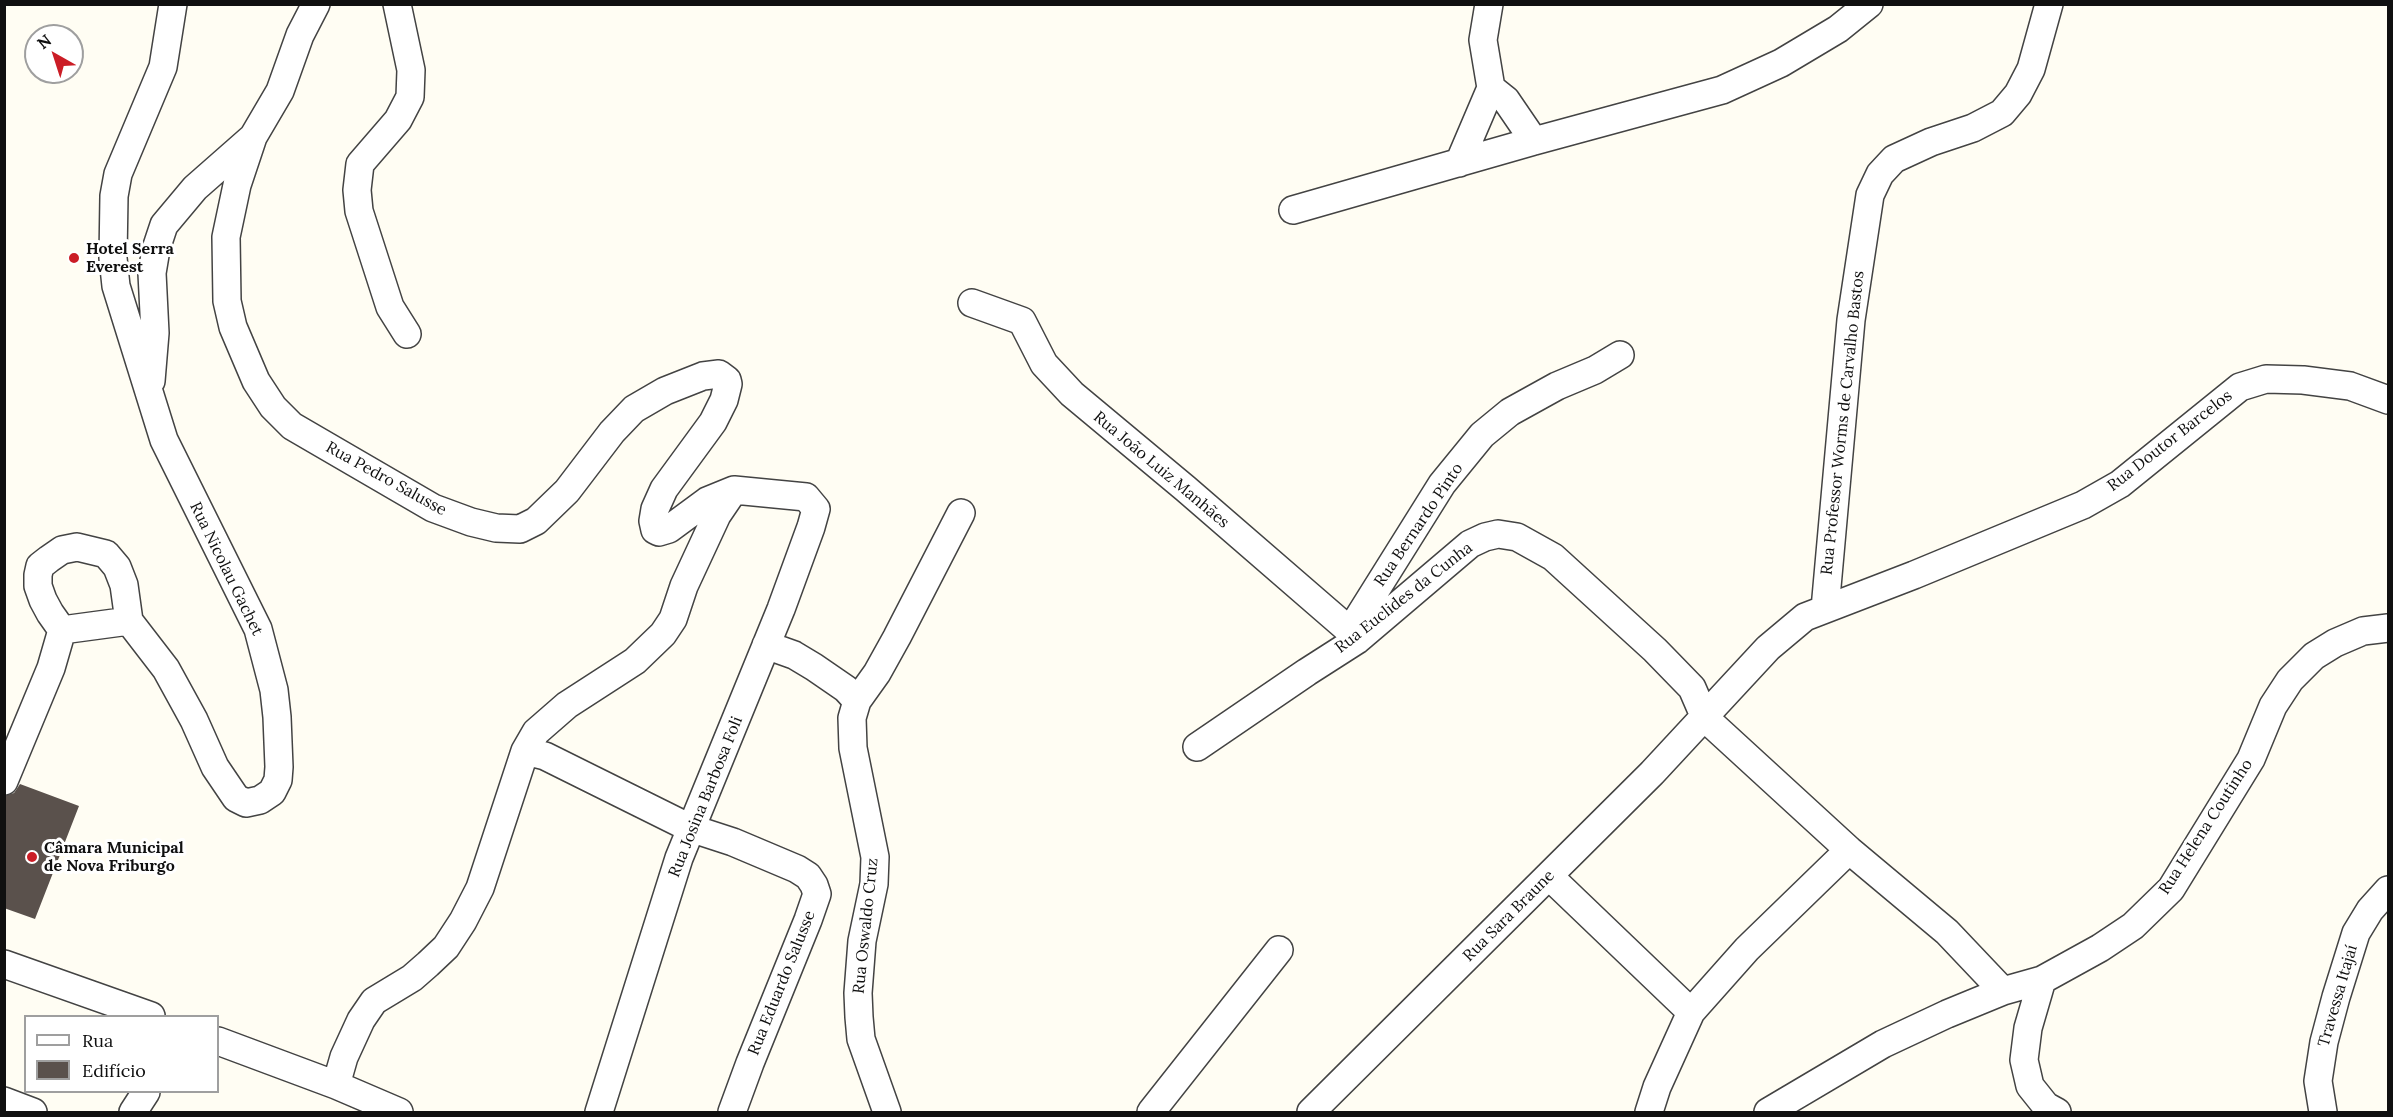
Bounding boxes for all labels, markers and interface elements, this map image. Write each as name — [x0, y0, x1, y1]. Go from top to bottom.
north arrow — [24, 24, 84, 84]
text: N — [33, 30, 55, 53]
place label: Hotel Serra Everest — [86, 239, 174, 277]
marker: Hotel Serra Everest — [67, 251, 81, 265]
street label: Rua Professor Worms de Carvalho Bastos — [1817, 270, 1869, 576]
street label: Rua Doutor Barcelos — [2104, 386, 2236, 496]
street label: Rua João Luiz Manhães — [1089, 408, 1233, 532]
street label: Rua Pedro Salusse — [322, 438, 450, 520]
street label: Rua Bernardo Pinto — [1371, 460, 1467, 590]
street label: Rua Nicolau Gachet — [185, 499, 267, 639]
street label: Rua Euclides da Cunha — [1332, 538, 1476, 658]
street label: Rua Josina Barbosa Foli — [665, 714, 747, 880]
street label: Rua Helena Coutinho — [2155, 756, 2257, 898]
place label: Câmara Municipal de Nova Friburgo — [44, 838, 184, 876]
marker: Câmara Municipal de Nova Friburgo — [25, 850, 39, 864]
street label: Rua Oswaldo Cruz — [849, 857, 883, 995]
street label: Rua Sara Braune — [1459, 866, 1559, 966]
street label: Rua Eduardo Salusse — [744, 908, 820, 1058]
street label: Travessa Itajaí — [2314, 943, 2362, 1049]
legend — [24, 1015, 219, 1093]
text: Rua — [82, 1029, 113, 1052]
text: Edifício — [82, 1059, 146, 1082]

